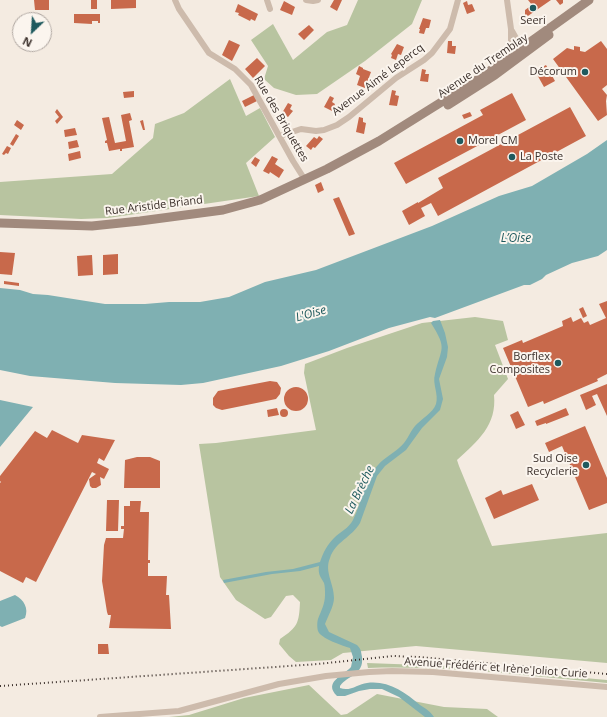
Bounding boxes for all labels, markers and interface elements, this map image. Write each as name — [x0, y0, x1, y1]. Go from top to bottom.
marker: Seeri — [528, 3, 538, 13]
north arrow — [12, 12, 52, 52]
place label: Seeri — [520, 14, 546, 28]
street label: Avenue du Tremblay — [436, 31, 530, 101]
text: N — [20, 34, 34, 51]
street label: Avenue Aimé Lepercq — [330, 41, 426, 119]
place label: Décorum — [530, 65, 577, 79]
marker: Décorum — [580, 67, 590, 77]
street label: Rue des Briquettes — [251, 74, 311, 164]
place label: Morel CM — [468, 134, 518, 148]
marker: Morel CM — [455, 136, 465, 146]
place label: La Poste — [520, 150, 563, 164]
marker: La Poste — [507, 152, 517, 162]
street label: Rue Aristide Briand — [104, 193, 204, 219]
water label: L’Oise — [501, 232, 531, 246]
water label: L'Oise — [294, 303, 328, 325]
place label: Borflex Composites — [490, 350, 550, 376]
marker: Borflex Composites — [553, 358, 563, 368]
place label: Sud Oise Recyclerie — [527, 452, 578, 478]
marker: Sud Oise Recyclerie — [581, 460, 591, 470]
water label: La Brèche — [342, 464, 378, 516]
street label: Avenue Frédéric et Irène Joliot Curie — [404, 655, 588, 681]

